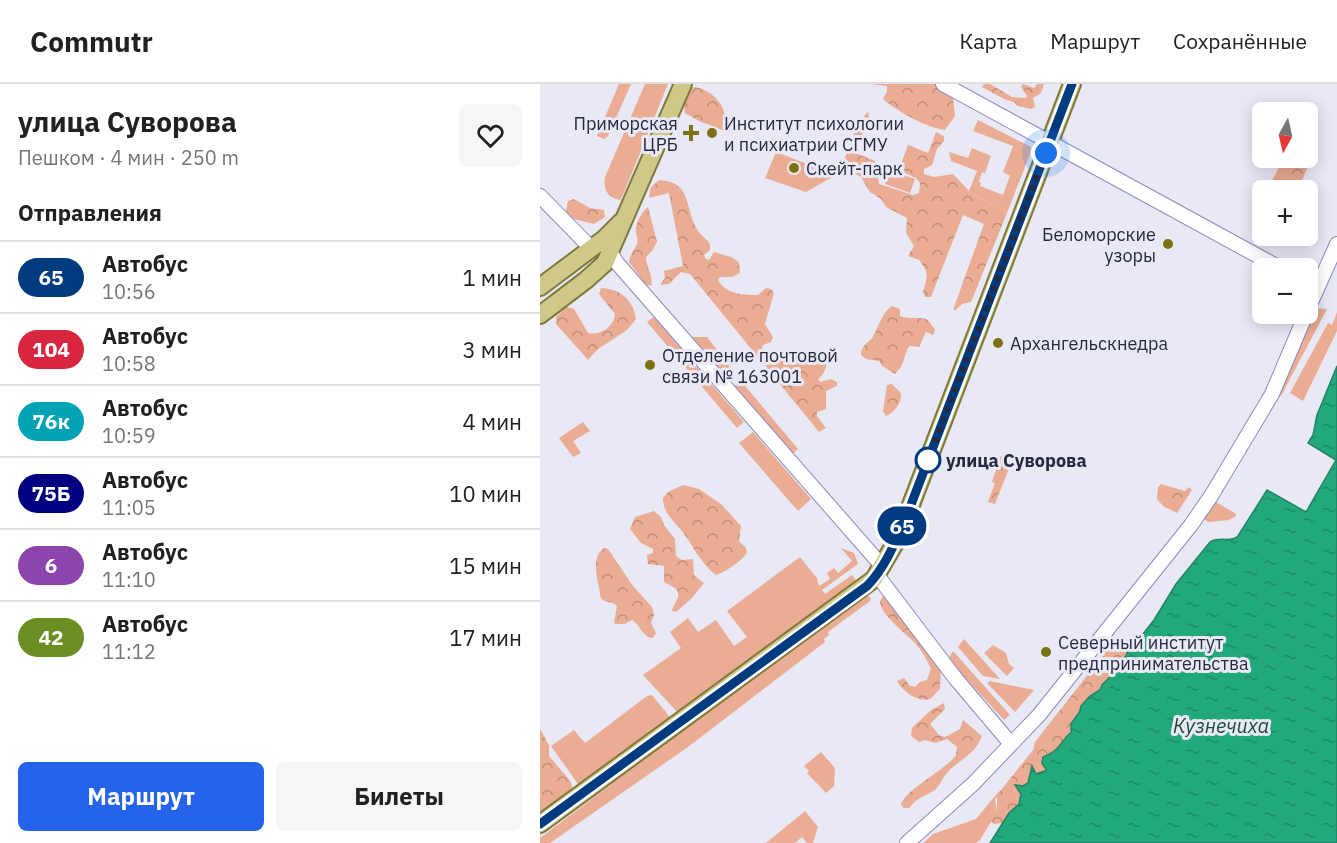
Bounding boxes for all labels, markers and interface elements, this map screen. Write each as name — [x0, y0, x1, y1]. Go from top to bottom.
text: Commutr — [30, 23, 153, 60]
text: Карта — [959, 27, 1017, 55]
text: Маршрут — [1050, 27, 1140, 55]
text: Сохранённые — [1173, 27, 1307, 55]
north arrow — [1252, 102, 1318, 168]
map controls — [1252, 102, 1318, 324]
text: улица Суворова — [18, 103, 237, 140]
button: heart — [459, 104, 522, 167]
place label: Приморская ЦРБ — [573, 112, 678, 156]
place label: Институт психологии и психиатрии СГМУ — [724, 112, 904, 156]
marker: Приморская ЦРБ — [682, 124, 700, 142]
marker: Институт психологии и психиатрии СГМУ — [705, 126, 719, 140]
your location — [1031, 138, 1061, 168]
text: Пешком · 4 мин · 250 m — [18, 144, 239, 171]
place label: Скейт-парк — [806, 157, 903, 180]
marker: Скейт-парк — [787, 161, 801, 175]
button: + — [1252, 180, 1318, 246]
text: Отправления — [18, 198, 162, 227]
place label: Беломорские узоры — [1042, 223, 1156, 267]
marker: Беломорские узоры — [1161, 237, 1175, 251]
text: Автобус — [102, 249, 188, 278]
button: − — [1252, 258, 1318, 324]
text: 65 — [38, 263, 64, 291]
text: 1 мин — [462, 263, 522, 292]
text: 10:56 — [102, 278, 156, 305]
text: Автобус — [102, 321, 188, 350]
place label: Архангельскнедра — [1010, 332, 1169, 355]
text: 104 — [32, 335, 70, 363]
text: 3 мин — [462, 335, 522, 364]
marker: Архангельскнедра — [991, 336, 1005, 350]
place label: Отделение почтовой связи № 163001 — [662, 344, 838, 388]
text: 10:58 — [102, 350, 156, 377]
marker: Отделение почтовой связи № 163001 — [643, 358, 657, 372]
text: Автобус — [102, 393, 188, 422]
text: 76к — [32, 407, 70, 435]
text: 4 мин — [462, 407, 522, 436]
text: 10:59 — [102, 422, 156, 449]
marker: улица Суворова — [915, 447, 941, 473]
place label: улица Суворова — [946, 449, 1087, 472]
text: Автобус — [102, 465, 188, 494]
text: 75Б — [32, 479, 71, 507]
text: 10 мин — [449, 479, 522, 508]
text: 11:05 — [102, 494, 156, 521]
line badge: 65 — [875, 506, 929, 546]
text: 65 — [889, 512, 915, 540]
text: Автобус — [102, 537, 188, 566]
text: 6 — [45, 551, 57, 579]
text: 15 мин — [449, 551, 522, 580]
text: 11:10 — [102, 566, 156, 593]
text: Автобус — [102, 609, 188, 638]
text: 42 — [38, 623, 64, 651]
text: 17 мин — [449, 623, 522, 652]
place label: Северный институт предпринимательства — [1058, 631, 1249, 675]
text: 11:12 — [102, 638, 156, 665]
marker: Северный институт предпринимательства — [1039, 645, 1053, 659]
water label: Кузнечиха — [1173, 712, 1269, 739]
button: Маршрут — [18, 762, 264, 831]
button: Билеты — [276, 762, 522, 831]

